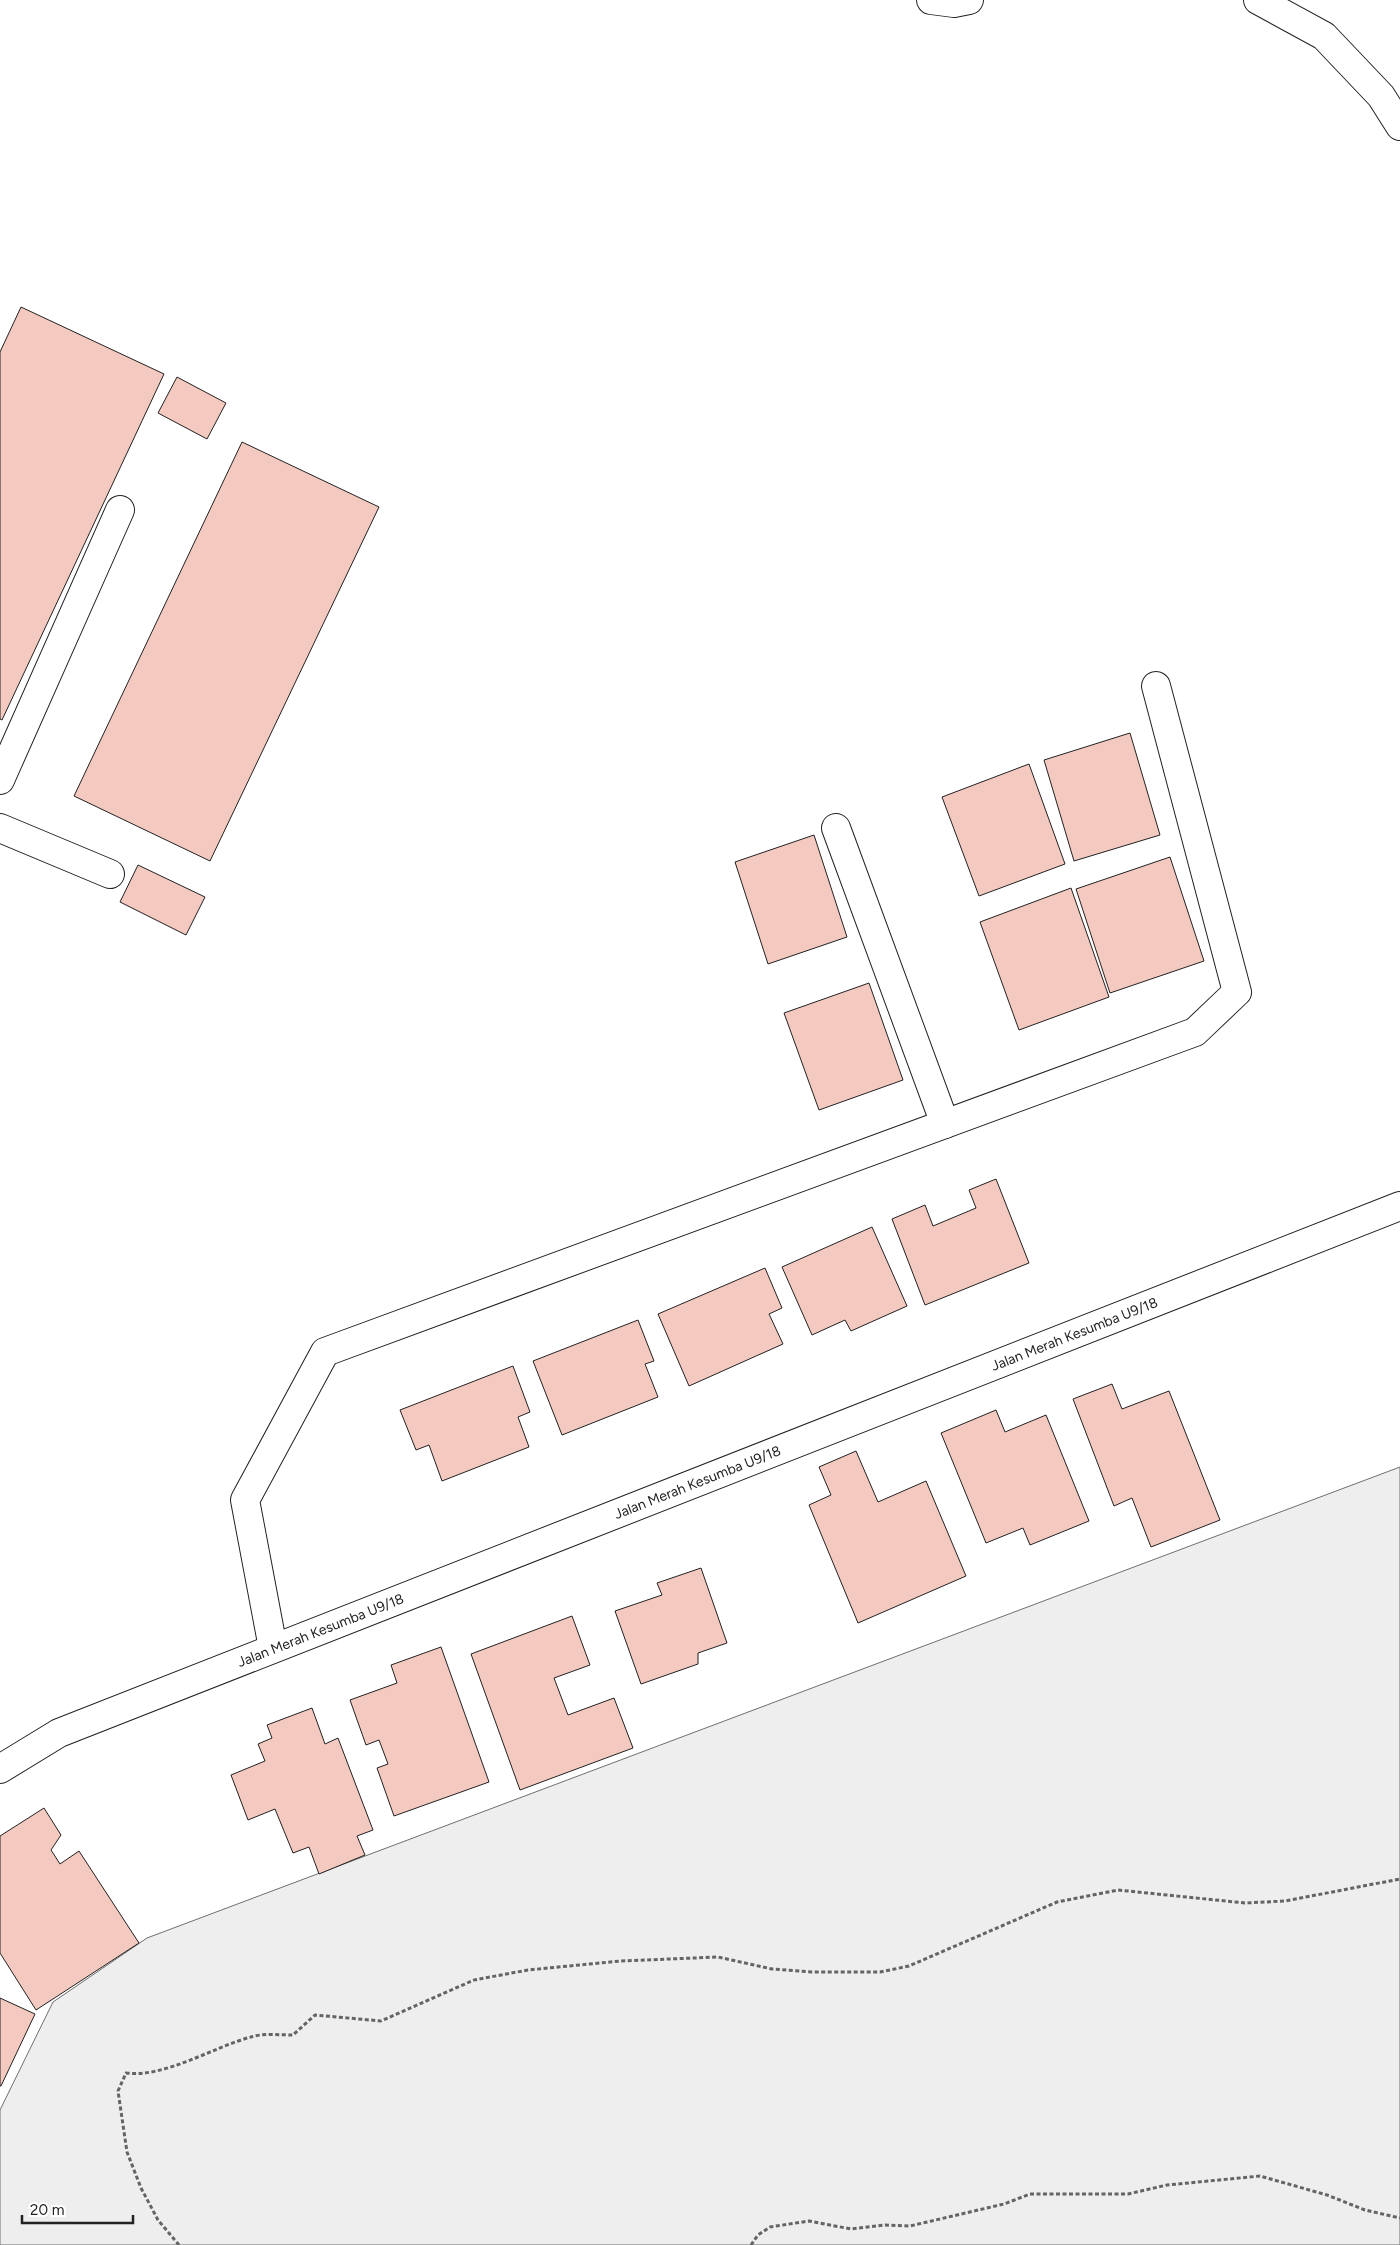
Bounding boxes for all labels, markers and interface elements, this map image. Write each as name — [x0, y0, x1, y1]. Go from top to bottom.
street label: Jalan Merah Kesumba U9/18 — [989, 1294, 1160, 1374]
street label: Jalan Merah Kesumba U9/18 — [612, 1442, 783, 1522]
street label: Jalan Merah Kesumba U9/18 — [235, 1590, 406, 1671]
scale bar — [22, 2192, 134, 2224]
text: 20 m — [30, 2201, 64, 2219]

